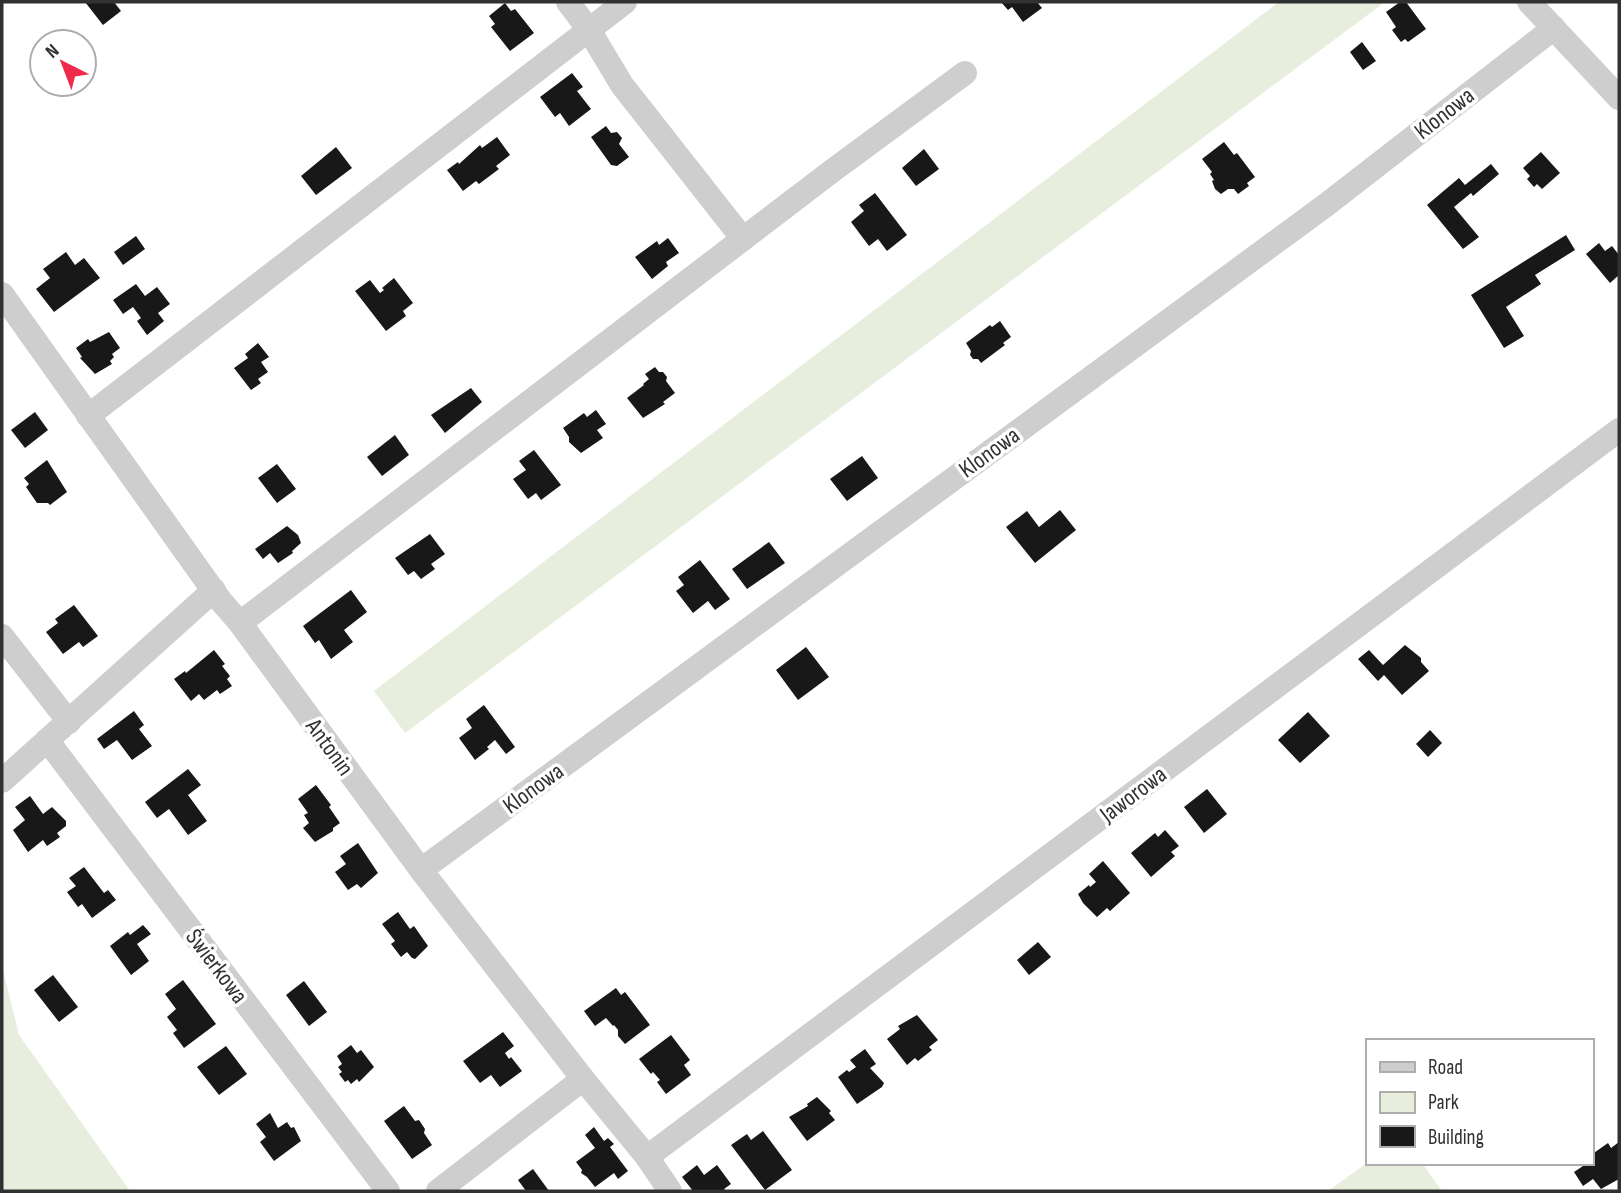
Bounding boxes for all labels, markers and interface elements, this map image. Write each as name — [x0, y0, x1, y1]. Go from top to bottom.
north arrow — [28, 28, 98, 98]
text: N — [41, 40, 64, 63]
street label: Klonowa — [1409, 81, 1480, 146]
street label: Klonowa — [953, 421, 1025, 484]
street label: Antonin — [299, 712, 360, 781]
street label: Klonowa — [497, 757, 569, 820]
street label: Jaworowa — [1093, 760, 1172, 829]
street label: Świerkowa — [179, 923, 254, 1009]
legend — [1366, 1039, 1593, 1165]
text: Road — [1428, 1055, 1463, 1080]
text: Park — [1428, 1090, 1459, 1115]
text: Building — [1428, 1125, 1484, 1150]

